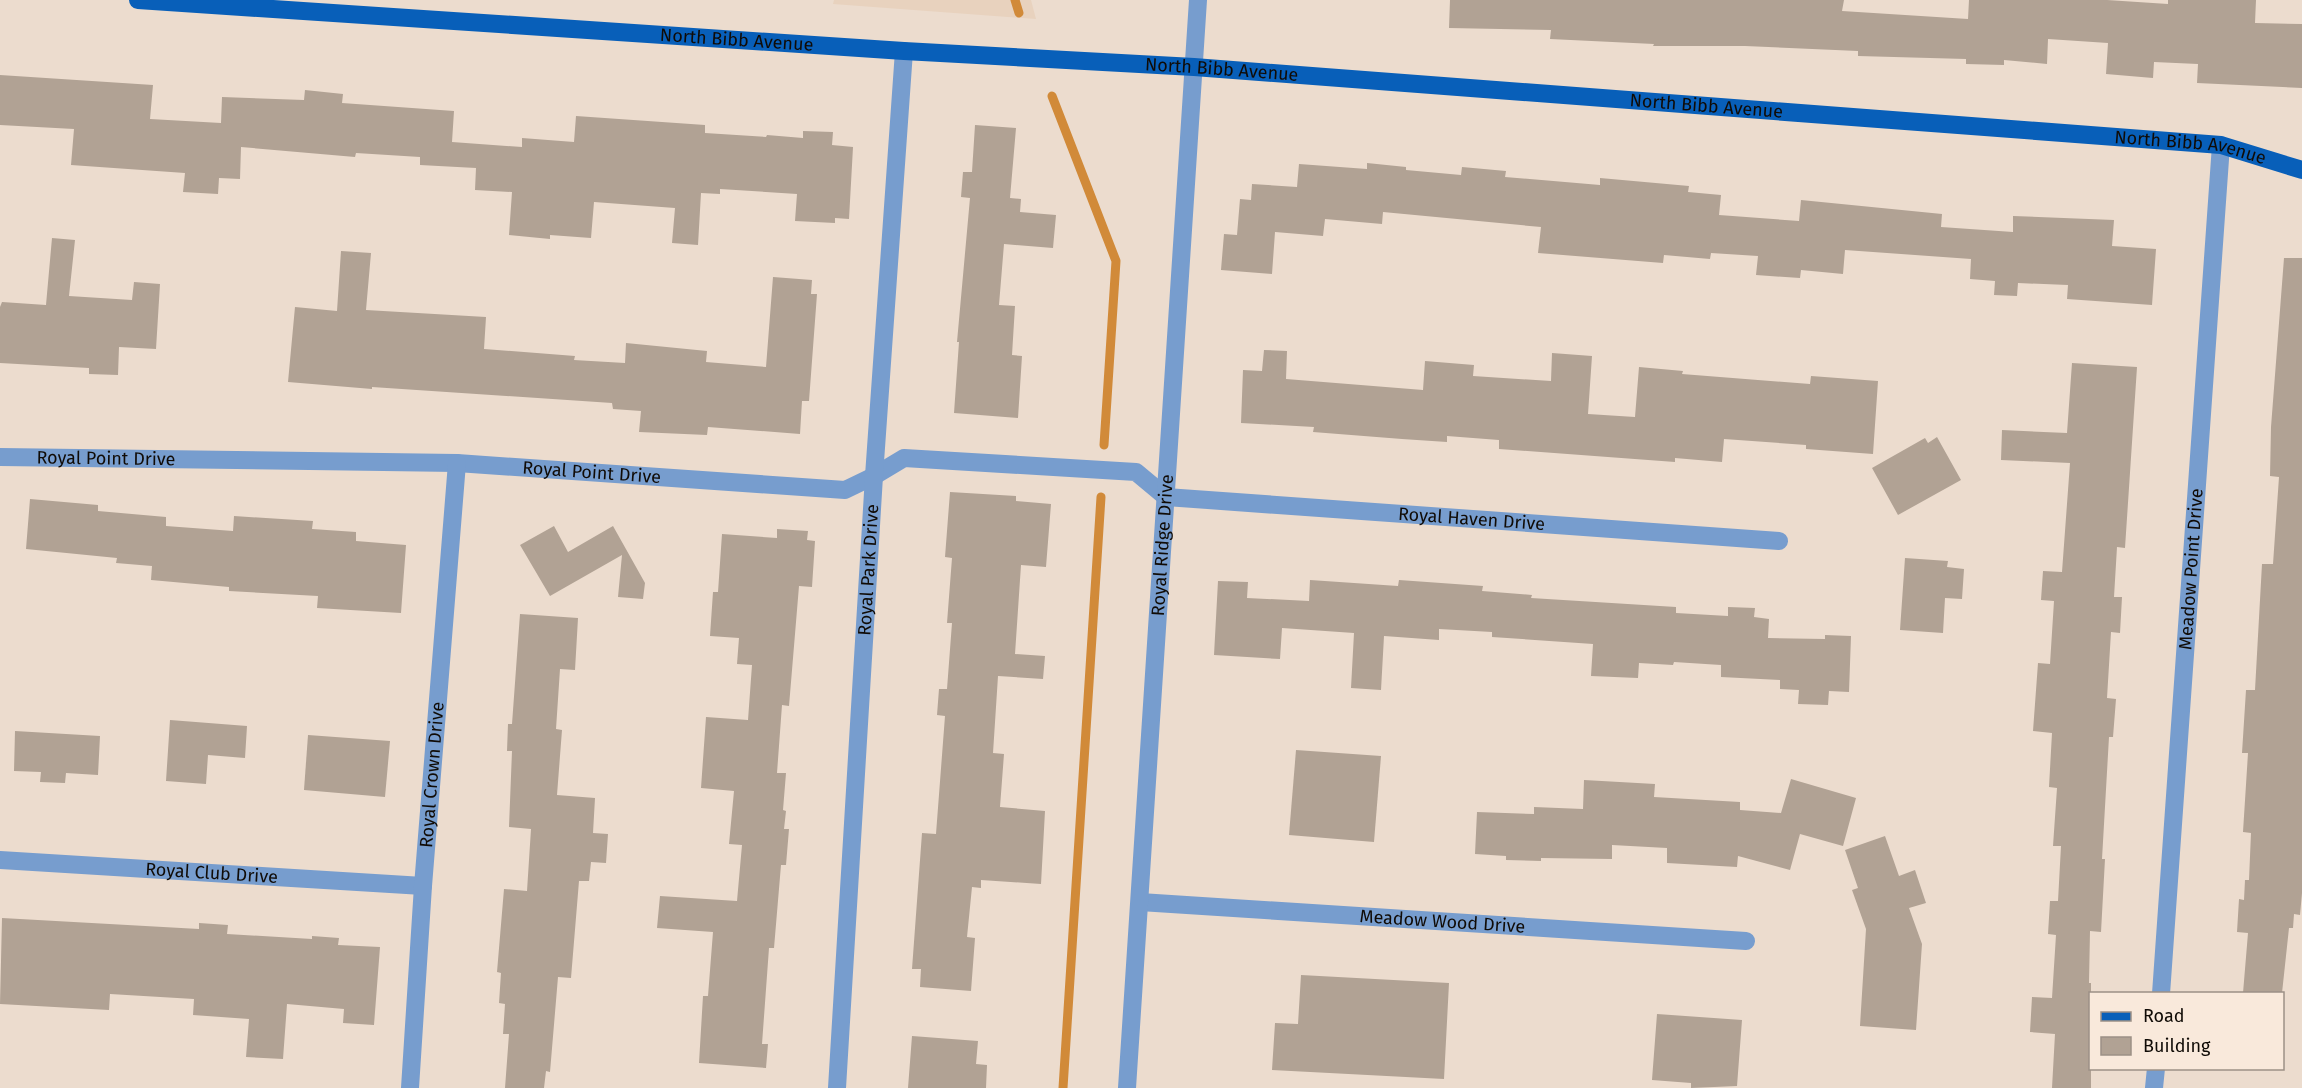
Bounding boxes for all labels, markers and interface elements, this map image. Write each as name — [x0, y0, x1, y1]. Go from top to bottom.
street label: North Bibb Avenue — [659, 24, 814, 56]
street label: North Bibb Avenue — [1145, 53, 1299, 86]
street label: North Bibb Avenue — [1629, 89, 1784, 123]
street label: North Bibb Avenue — [2114, 126, 2269, 169]
street label: Royal Point Drive — [36, 446, 176, 470]
street label: Royal Point Drive — [522, 457, 662, 488]
street label: Royal Ridge Drive — [1147, 474, 1178, 617]
street label: Meadow Point Drive — [2174, 487, 2208, 651]
street label: Royal Haven Drive — [1397, 503, 1546, 535]
street label: Royal Park Drive — [853, 504, 883, 636]
street label: Royal Crown Drive — [415, 701, 449, 849]
street label: Royal Club Drive — [145, 858, 279, 888]
street label: Meadow Wood Drive — [1359, 905, 1526, 938]
legend — [2089, 992, 2284, 1070]
text: Road — [2143, 1005, 2185, 1027]
text: Building — [2143, 1035, 2211, 1057]

